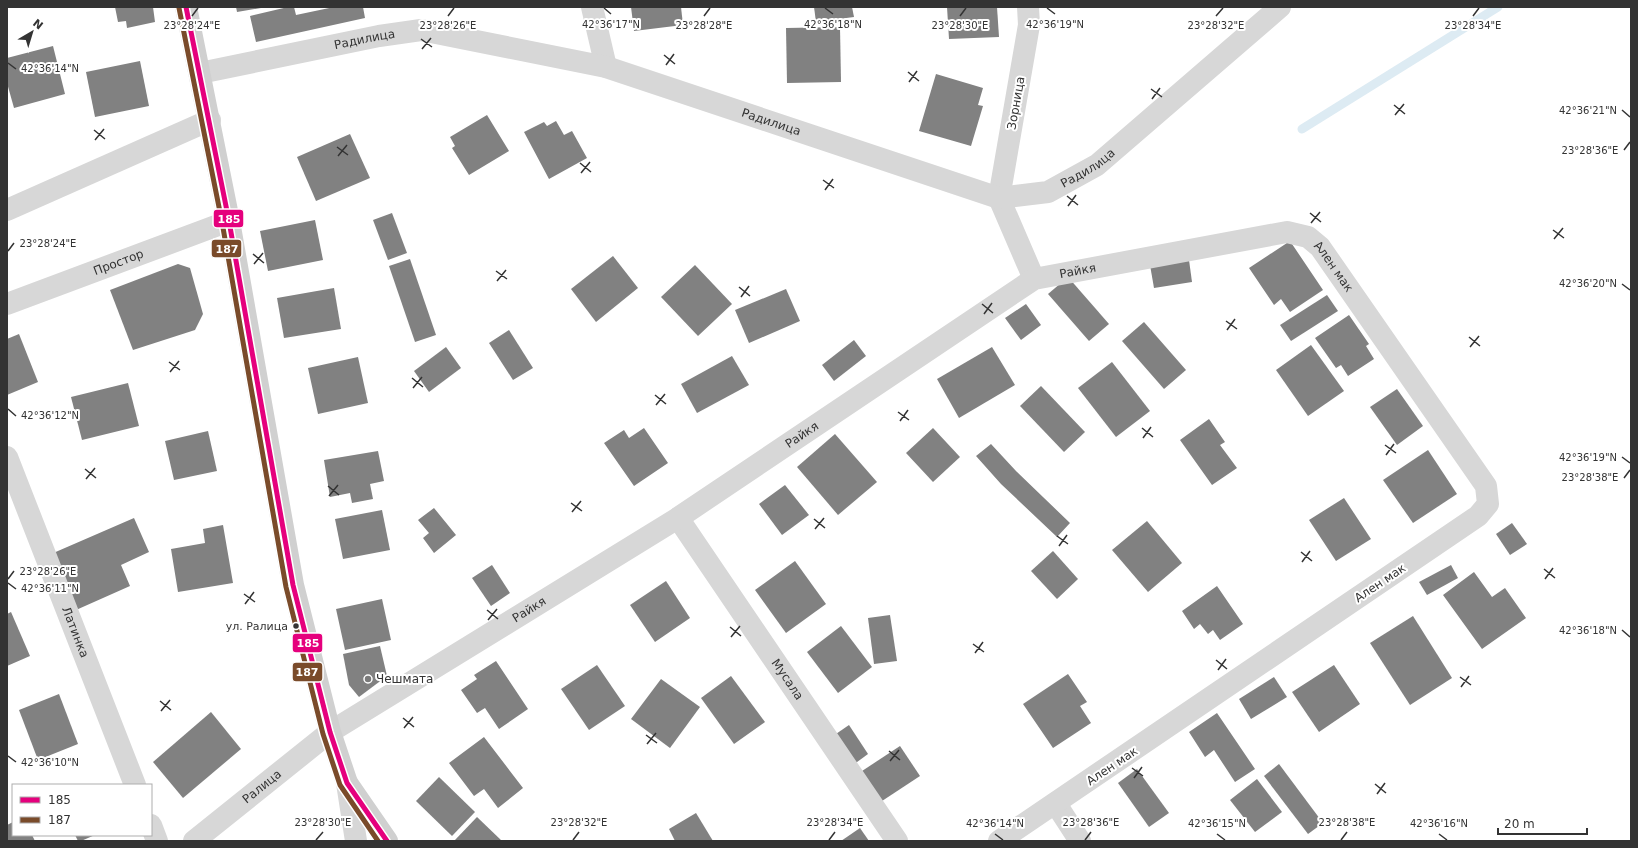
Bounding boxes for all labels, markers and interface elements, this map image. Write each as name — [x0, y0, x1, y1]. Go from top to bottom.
north arrow — [12, 12, 52, 52]
text: N — [30, 17, 45, 32]
text: 42°36'17"N — [582, 19, 640, 30]
text: 42°36'18"N — [804, 19, 862, 30]
text: 42°36'19"N — [1026, 19, 1084, 30]
text: 23°28'24"E — [164, 20, 220, 31]
text: 23°28'26"E — [420, 20, 476, 31]
text: 23°28'28"E — [676, 20, 732, 31]
text: 23°28'30"E — [932, 20, 988, 31]
text: 23°28'32"E — [1188, 20, 1244, 31]
text: 23°28'34"E — [1445, 20, 1501, 31]
street label: Радилица — [333, 27, 396, 52]
text: 42°36'14"N — [21, 63, 79, 74]
street label: Зорница — [1004, 75, 1028, 131]
text: 42°36'21"N — [1559, 105, 1617, 116]
street label: Радилица — [740, 106, 803, 138]
text: 23°28'36"E — [1562, 145, 1618, 156]
street label: Радилица — [1058, 146, 1118, 191]
line badge: 185 — [213, 209, 244, 228]
text: 185 — [218, 213, 240, 226]
text: 23°28'24"E — [20, 238, 76, 249]
street label: Ален мак — [1311, 238, 1356, 295]
line badge: 187 — [211, 239, 242, 258]
text: 187 — [216, 243, 238, 256]
street label: Простор — [91, 247, 146, 278]
street label: Райкя — [1058, 261, 1097, 281]
text: 42°36'20"N — [1559, 278, 1617, 289]
text: 42°36'12"N — [21, 410, 79, 421]
street label: Райкя — [783, 419, 821, 451]
text: 42°36'19"N — [1559, 452, 1617, 463]
text: 23°28'38"E — [1562, 472, 1618, 483]
street label: Ален мак — [1352, 561, 1408, 605]
text: 23°28'26"E — [20, 566, 76, 577]
text: 42°36'11"N — [21, 583, 79, 594]
street label: Райкя — [510, 594, 548, 625]
street label: Латинка — [59, 605, 92, 660]
place label: ул. Ралица — [226, 620, 288, 633]
marker: ул. Ралица — [291, 621, 301, 631]
text: 42°36'18"N — [1559, 625, 1617, 636]
line badge: 185 — [292, 633, 323, 653]
text: 185 — [297, 637, 319, 650]
street label: Мусала — [769, 656, 806, 703]
line badge: 187 — [292, 662, 323, 682]
text: 187 — [296, 666, 318, 679]
place label: Чешмата — [376, 672, 433, 686]
marker: Чешмата — [363, 674, 373, 684]
street label: Ален мак — [1084, 744, 1140, 788]
text: 42°36'10"N — [21, 757, 79, 768]
street label: Ралица — [240, 767, 284, 806]
legend — [12, 784, 152, 836]
text: 185 — [48, 793, 71, 807]
scale bar — [1498, 810, 1587, 836]
text: 187 — [48, 813, 71, 827]
text: 23°28'30"E — [295, 817, 351, 828]
text: 23°28'32"E — [551, 817, 607, 828]
text: 23°28'34"E — [807, 817, 863, 828]
text: 23°28'36"E — [1063, 817, 1119, 828]
text: 23°28'38"E — [1319, 817, 1375, 828]
text: 20 m — [1504, 817, 1535, 831]
text: 42°36'14"N — [966, 818, 1024, 829]
text: 42°36'15"N — [1188, 818, 1246, 829]
text: 42°36'16"N — [1410, 818, 1468, 829]

